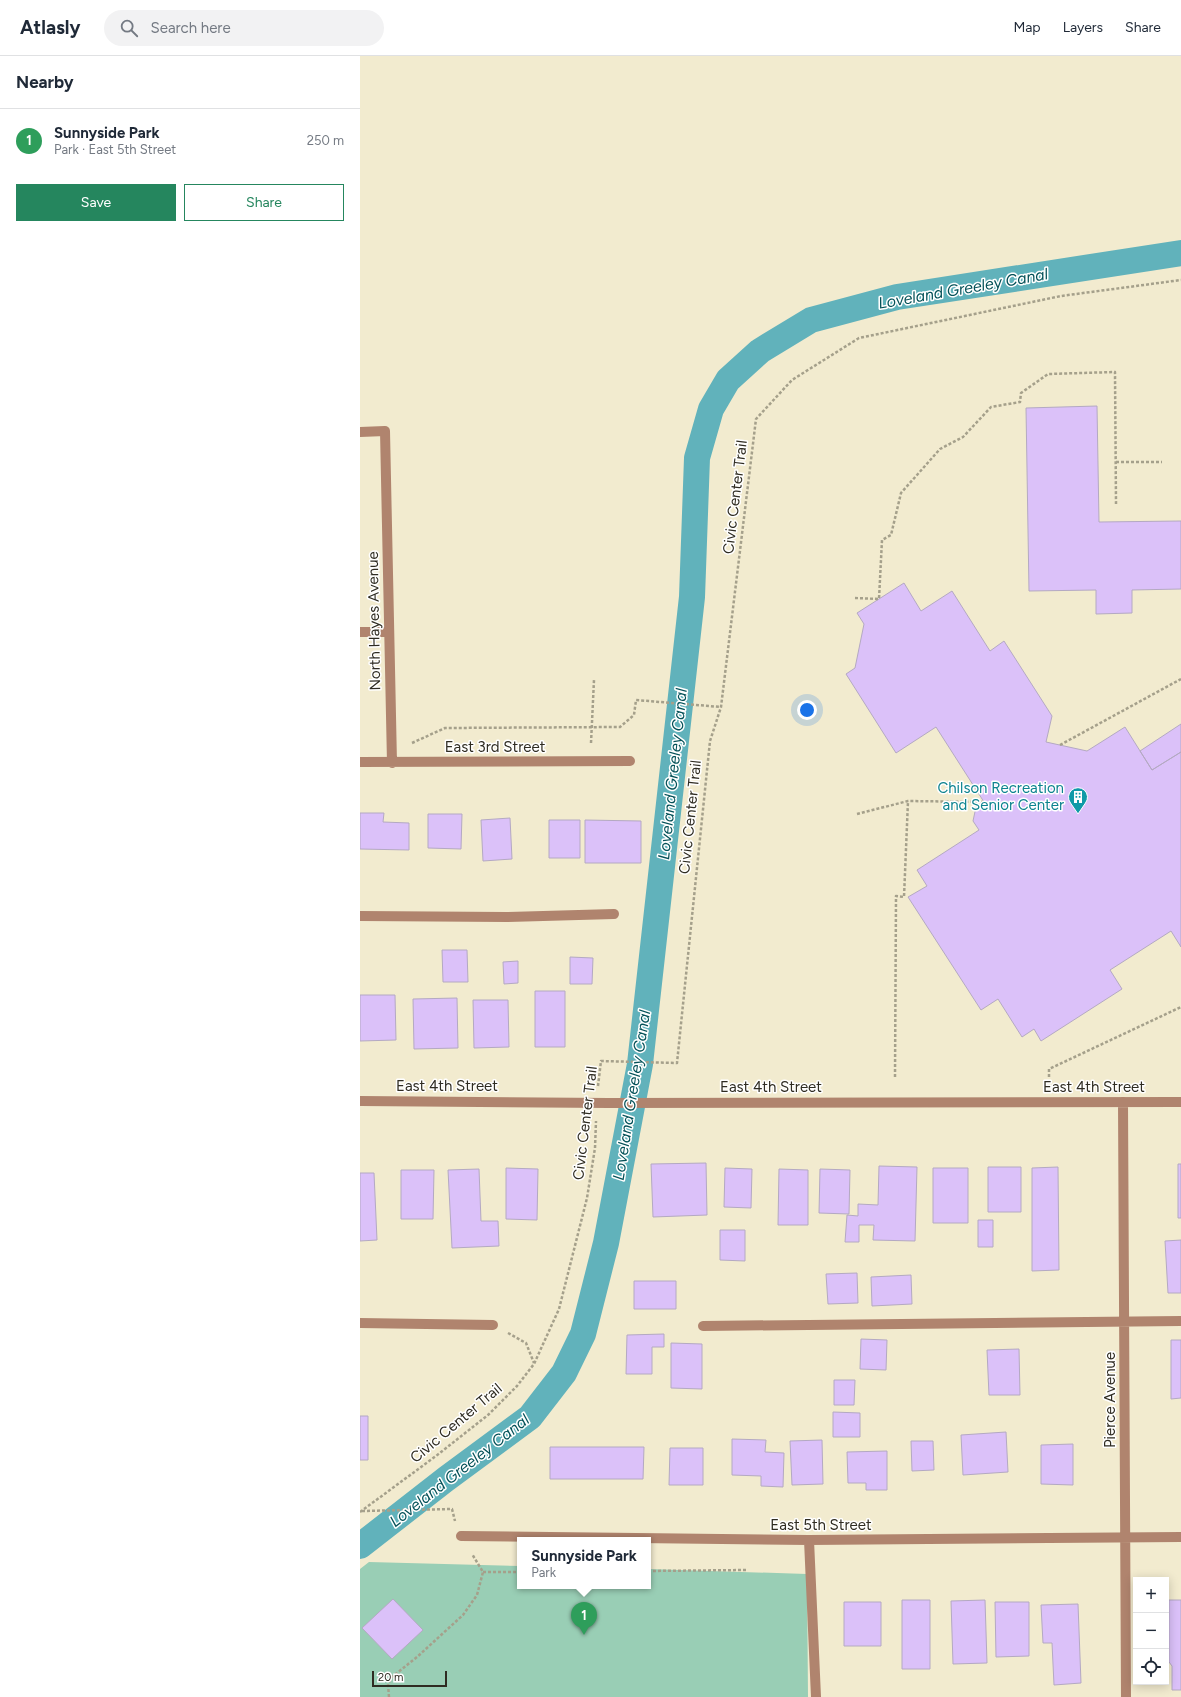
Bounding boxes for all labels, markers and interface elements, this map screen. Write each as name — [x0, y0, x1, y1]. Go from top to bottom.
search box — [104, 10, 384, 46]
text: Atlasly — [20, 16, 80, 39]
icon: search — [118, 17, 140, 39]
text: Search here — [150, 19, 231, 37]
text: Map — [1013, 19, 1041, 36]
text: Layers — [1063, 19, 1103, 36]
text: Share — [1125, 19, 1161, 36]
text: Nearby — [16, 72, 74, 92]
text: Sunnyside Park — [54, 124, 159, 142]
text: 1 — [26, 133, 32, 148]
text: 250 m — [307, 133, 344, 148]
text: Park · East 5th Street — [54, 142, 176, 157]
button: Save — [16, 184, 176, 221]
button: Share — [184, 184, 344, 221]
water label: Loveland Greeley Canal — [877, 264, 1050, 313]
street label: Civic Center Trail — [719, 439, 751, 555]
street label: North Hayes Avenue — [364, 551, 384, 691]
water label: Loveland Greeley Canal — [654, 687, 691, 861]
your location — [797, 700, 817, 720]
street label: East 3rd Street — [445, 738, 546, 756]
street label: Civic Center Trail — [675, 759, 705, 875]
place label: Chilson Recreation and Senior Center — [937, 779, 1064, 814]
building icon: Chilson Recreation and Senior Center — [1067, 786, 1089, 814]
water label: Loveland Greeley Canal — [609, 1008, 654, 1182]
street label: Civic Center Trail — [569, 1065, 601, 1181]
street label: East 4th Street — [396, 1077, 498, 1095]
street label: East 4th Street — [720, 1078, 822, 1096]
street label: East 4th Street — [1043, 1078, 1145, 1096]
street label: Pierce Avenue — [1101, 1352, 1119, 1448]
street label: Civic Center Trail — [406, 1379, 506, 1467]
water label: Loveland Greeley Canal — [386, 1410, 533, 1531]
street label: East 5th Street — [770, 1516, 872, 1534]
popup — [517, 1537, 651, 1589]
text: Sunnyside Park — [531, 1547, 637, 1565]
text: Park — [531, 1565, 556, 1580]
map controls — [1133, 1577, 1169, 1685]
button: + — [1133, 1577, 1169, 1613]
pin: 1 — [571, 1602, 597, 1635]
button: − — [1133, 1613, 1169, 1649]
button: locate — [1133, 1649, 1169, 1685]
scale bar — [372, 1669, 447, 1688]
text: 20 m — [378, 1671, 403, 1684]

